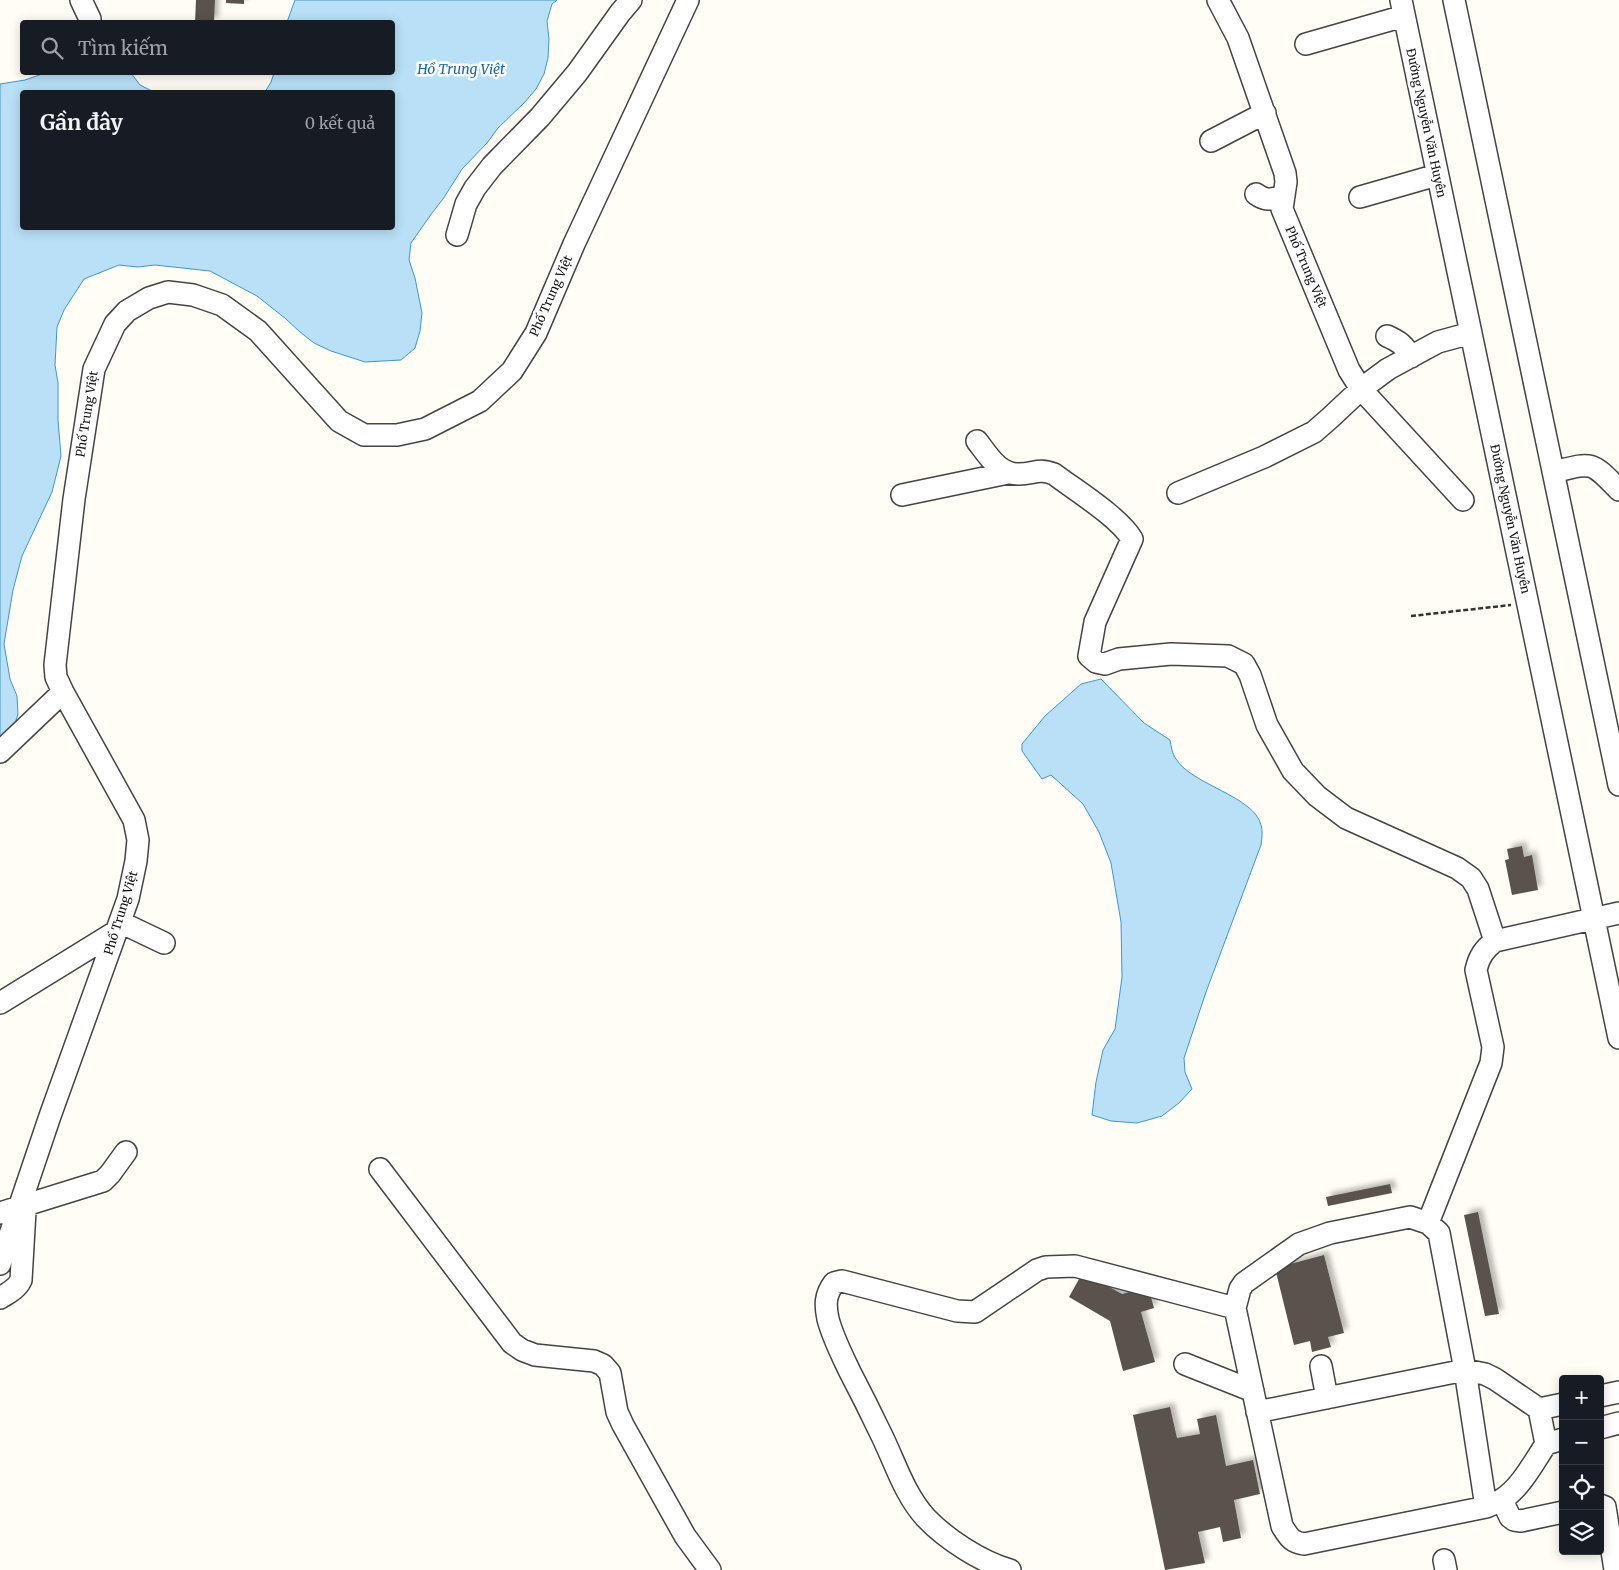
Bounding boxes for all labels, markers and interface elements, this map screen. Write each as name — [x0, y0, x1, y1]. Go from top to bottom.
search box — [20, 20, 395, 75]
icon: search — [38, 34, 66, 62]
text: Tìm kiếm — [78, 36, 168, 60]
street label: Đường Nguyễn Văn Huyên — [1403, 47, 1450, 199]
water label: Hồ Trung Việt — [416, 60, 505, 78]
text: Gần đây — [40, 109, 123, 136]
text: 0 kết quả — [305, 113, 375, 133]
street label: Phố Trung Việt — [1283, 224, 1331, 310]
street label: Phố Trung Việt — [526, 253, 575, 339]
street label: Phố Trung Việt — [72, 369, 101, 458]
street label: Đường Nguyễn Văn Huyên — [1487, 443, 1534, 595]
street label: Phố Trung Việt — [101, 869, 141, 957]
map controls — [1559, 1375, 1604, 1555]
button: + — [1559, 1375, 1604, 1420]
button: − — [1559, 1420, 1604, 1465]
button: locate — [1559, 1465, 1604, 1510]
button: layers — [1559, 1510, 1604, 1555]

